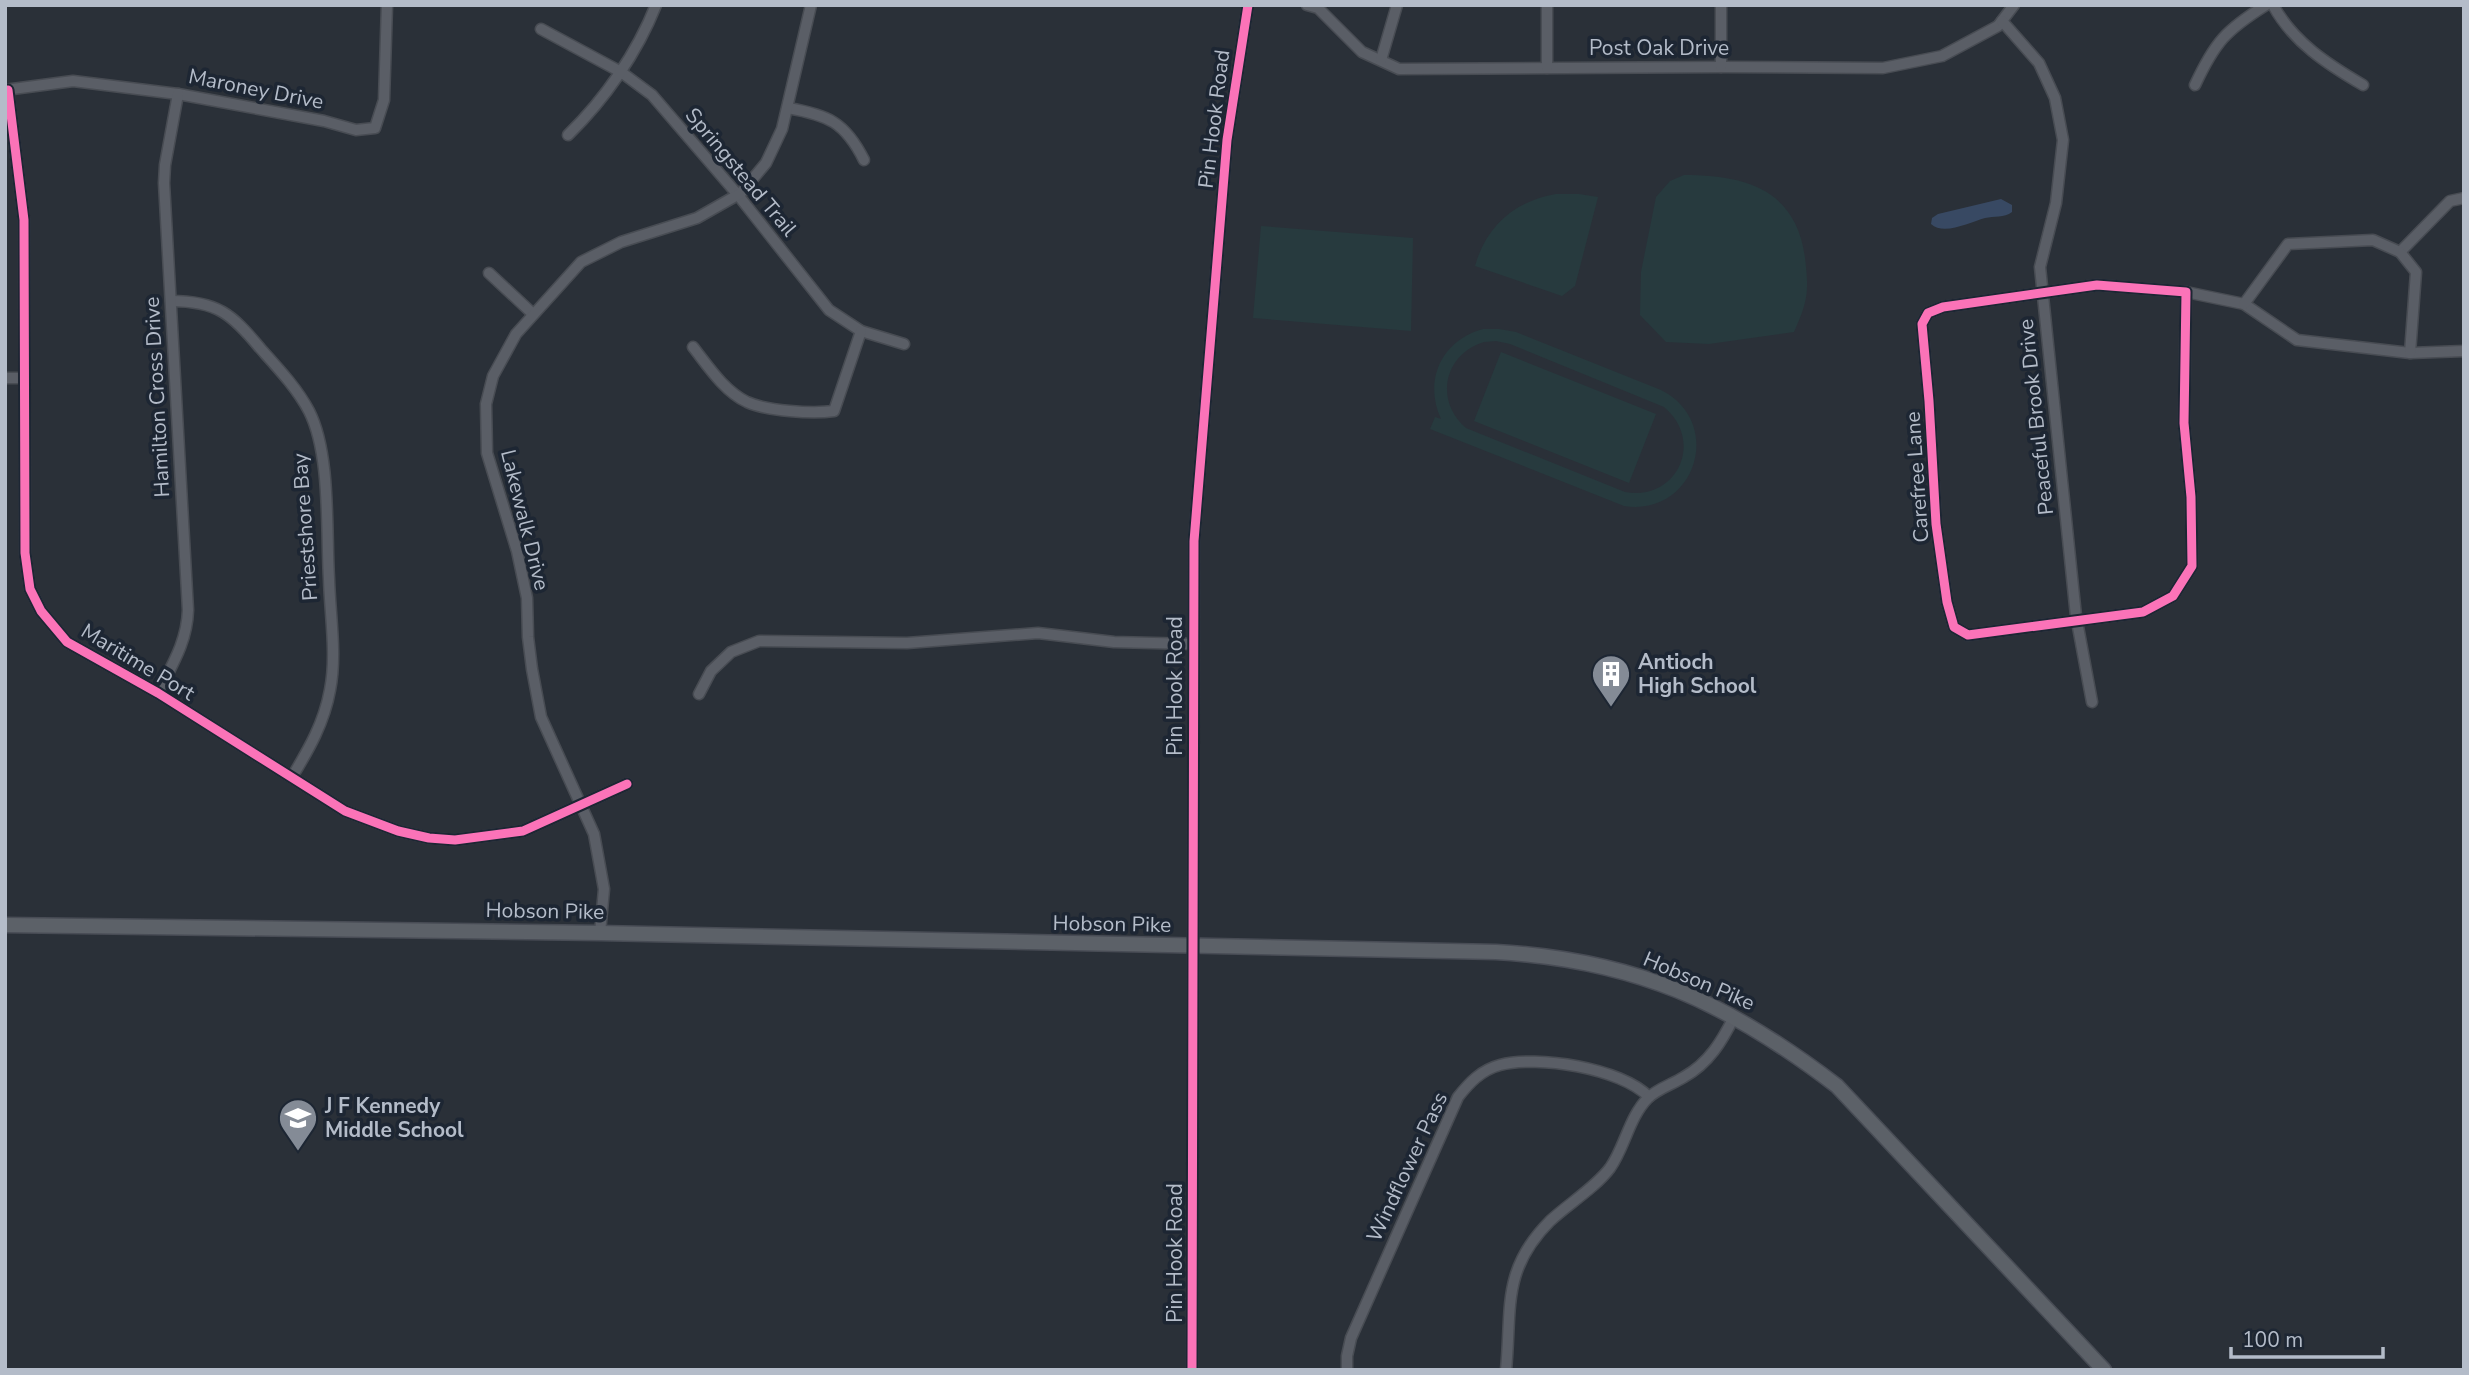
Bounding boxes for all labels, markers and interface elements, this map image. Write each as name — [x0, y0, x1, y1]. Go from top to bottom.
street label: Post Oak Drive — [1589, 34, 1729, 62]
street label: Pin Hook Road — [1192, 48, 1236, 190]
street label: Maroney Drive — [186, 62, 326, 116]
street label: Springstead Trail — [679, 102, 804, 243]
street label: Hamilton Cross Drive — [138, 296, 176, 498]
street label: Peaceful Brook Drive — [2012, 318, 2060, 516]
street label: Carefree Lane — [1898, 411, 1936, 543]
street label: Lakewalk Drive — [494, 447, 556, 593]
street label: Priestshore Bay — [286, 452, 324, 602]
street label: Pin Hook Road — [1161, 616, 1189, 756]
street label: Maritime Port — [76, 617, 201, 707]
place label: Antioch High School — [1638, 648, 1757, 700]
building icon: Antioch High School — [1590, 653, 1632, 708]
street label: Hobson Pike — [485, 896, 605, 926]
street label: Hobson Pike — [1052, 909, 1172, 939]
street label: Hobson Pike — [1639, 945, 1759, 1017]
street label: Windflower Pass — [1360, 1087, 1454, 1247]
place label: J F Kennedy Middle School — [324, 1092, 464, 1144]
school or university icon: J F Kennedy Middle School — [277, 1097, 319, 1152]
street label: Pin Hook Road — [1161, 1183, 1189, 1323]
scale bar — [2231, 1316, 2383, 1360]
text: 100 m — [2242, 1326, 2303, 1354]

